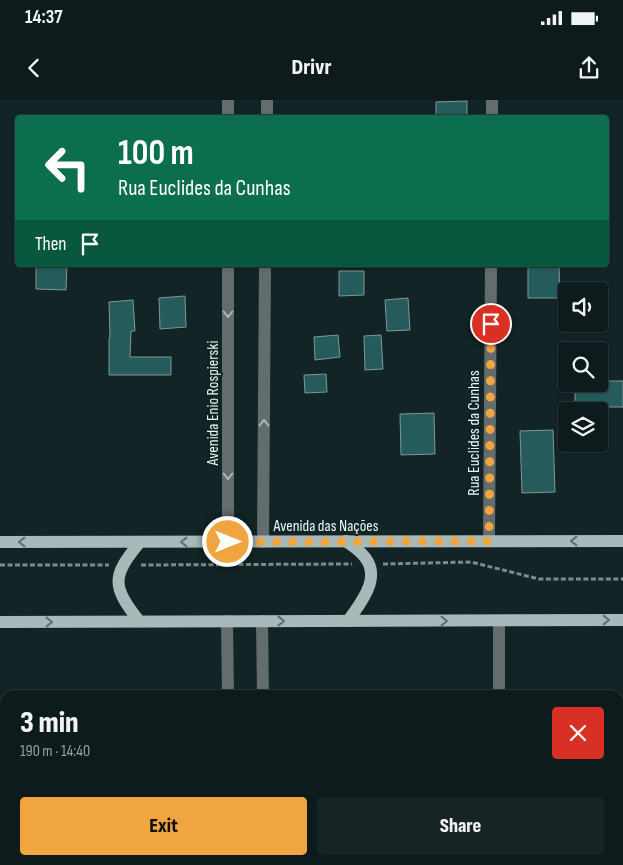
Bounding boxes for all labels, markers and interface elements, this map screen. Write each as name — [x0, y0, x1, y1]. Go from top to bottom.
text: 14:37 — [25, 6, 62, 29]
icon: back — [20, 54, 48, 82]
text: Drivr — [292, 54, 331, 81]
icon: share — [575, 54, 603, 82]
text: 100 m — [118, 132, 194, 175]
icon: left — [35, 135, 100, 200]
text: Rua Euclides da Cunhas — [118, 175, 291, 202]
icon: arrive — [76, 230, 104, 258]
text: Then — [35, 233, 66, 256]
map controls — [558, 282, 608, 452]
button: sound — [558, 282, 608, 332]
pin — [470, 303, 512, 345]
one-way arrow — [223, 310, 233, 318]
icon: arrive — [477, 310, 505, 338]
street label: Avenida Enio Rospierski — [204, 341, 223, 466]
button: search — [558, 342, 608, 392]
street label: Rua Euclides da Cunhas — [465, 370, 484, 496]
button: layers — [558, 402, 608, 452]
one-way arrow — [259, 419, 269, 426]
one-way arrow — [223, 472, 233, 480]
position arrow — [201, 515, 253, 567]
street label: Avenida das Nações — [273, 517, 379, 536]
one-way arrow — [570, 536, 578, 546]
one-way arrow — [18, 537, 26, 547]
one-way arrow — [180, 537, 188, 547]
one-way arrow — [602, 615, 610, 625]
one-way arrow — [278, 616, 285, 626]
one-way arrow — [440, 616, 448, 626]
one-way arrow — [45, 617, 53, 627]
text: 3 min — [20, 705, 79, 741]
button: close — [552, 707, 604, 759]
text: 190 m · 14:40 — [20, 742, 90, 761]
button: Exit — [20, 797, 307, 855]
button: Share — [317, 797, 604, 855]

